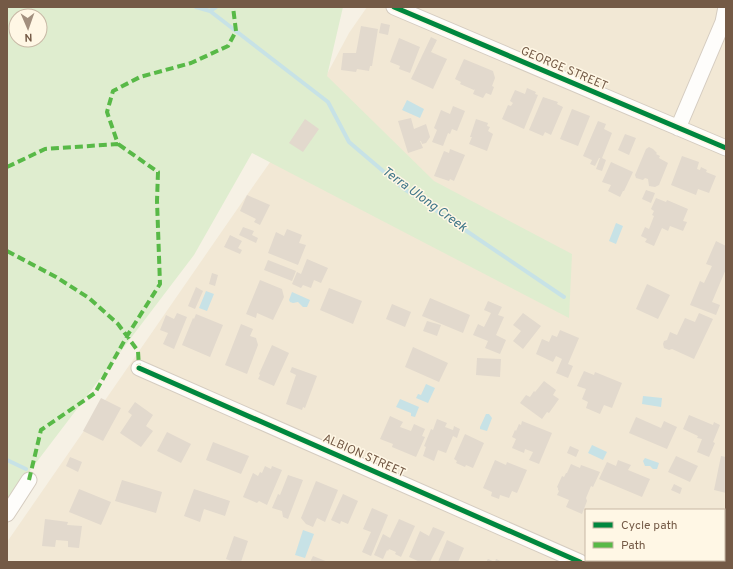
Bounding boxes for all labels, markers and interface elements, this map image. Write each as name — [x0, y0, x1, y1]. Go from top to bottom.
north arrow — [8, 8, 48, 48]
text: N — [24, 30, 33, 44]
street label: GEORGE STREET — [518, 43, 610, 95]
water label: Terra Ulong Creek — [379, 164, 470, 236]
street label: ALBION STREET — [320, 431, 408, 481]
legend — [585, 509, 725, 561]
text: Cycle path — [621, 518, 678, 534]
text: Path — [621, 538, 646, 554]

